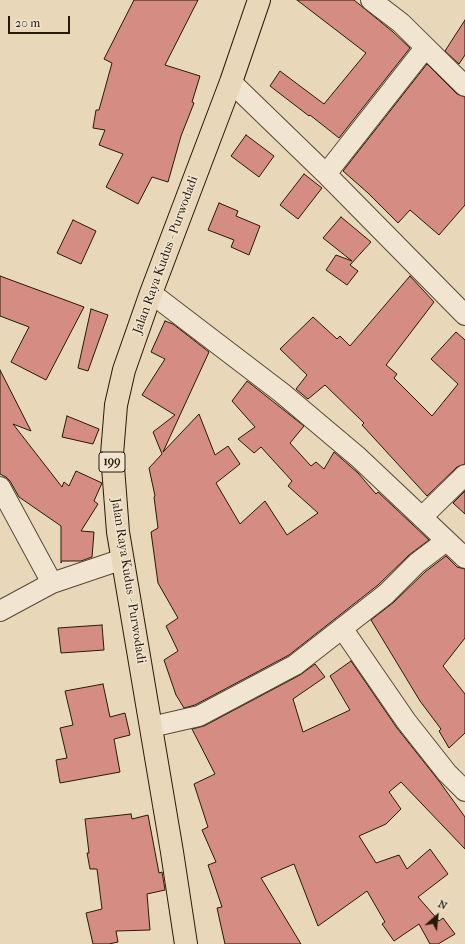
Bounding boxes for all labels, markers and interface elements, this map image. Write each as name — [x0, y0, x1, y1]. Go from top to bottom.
scale bar — [10, 8, 72, 34]
text: 20 m — [15, 16, 40, 30]
street label: Jalan Raya Kudus - Purwodadi — [130, 174, 202, 336]
road number: 199 — [99, 452, 125, 472]
street label: Jalan Raya Kudus - Purwodadi — [107, 497, 149, 665]
north arrow — [417, 896, 457, 936]
text: N — [436, 897, 449, 913]

